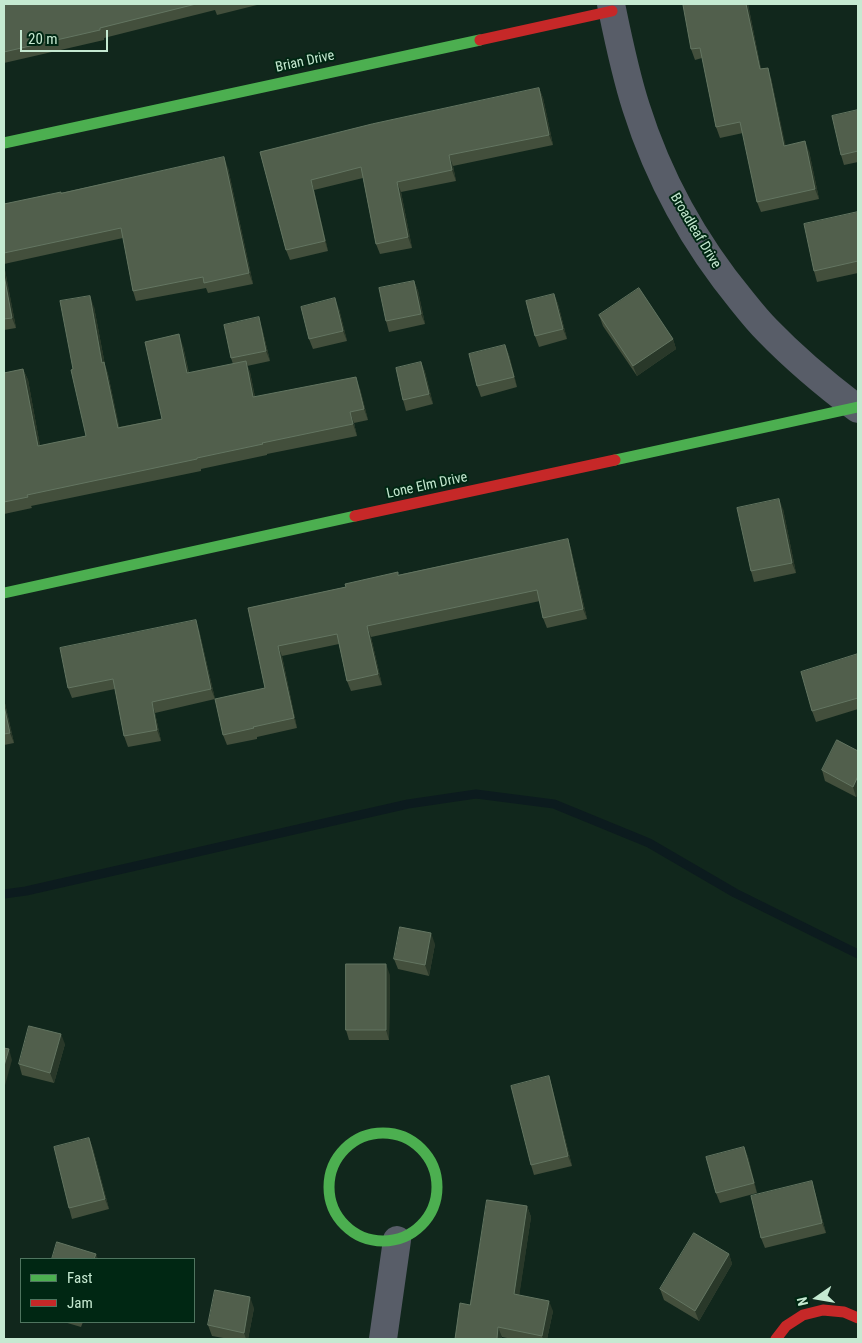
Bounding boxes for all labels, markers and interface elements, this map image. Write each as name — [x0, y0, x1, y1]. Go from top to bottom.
scale bar — [22, 20, 110, 52]
text: 20 m — [28, 30, 58, 48]
street label: Brian Drive — [274, 48, 336, 76]
street label: Broadleaf Drive — [666, 190, 724, 272]
street label: Lone Elm Drive — [385, 469, 469, 503]
legend — [20, 1258, 195, 1323]
text: Fast — [67, 1269, 92, 1287]
north arrow — [792, 1273, 842, 1323]
text: Jam — [67, 1294, 93, 1312]
text: N — [794, 1295, 811, 1307]

